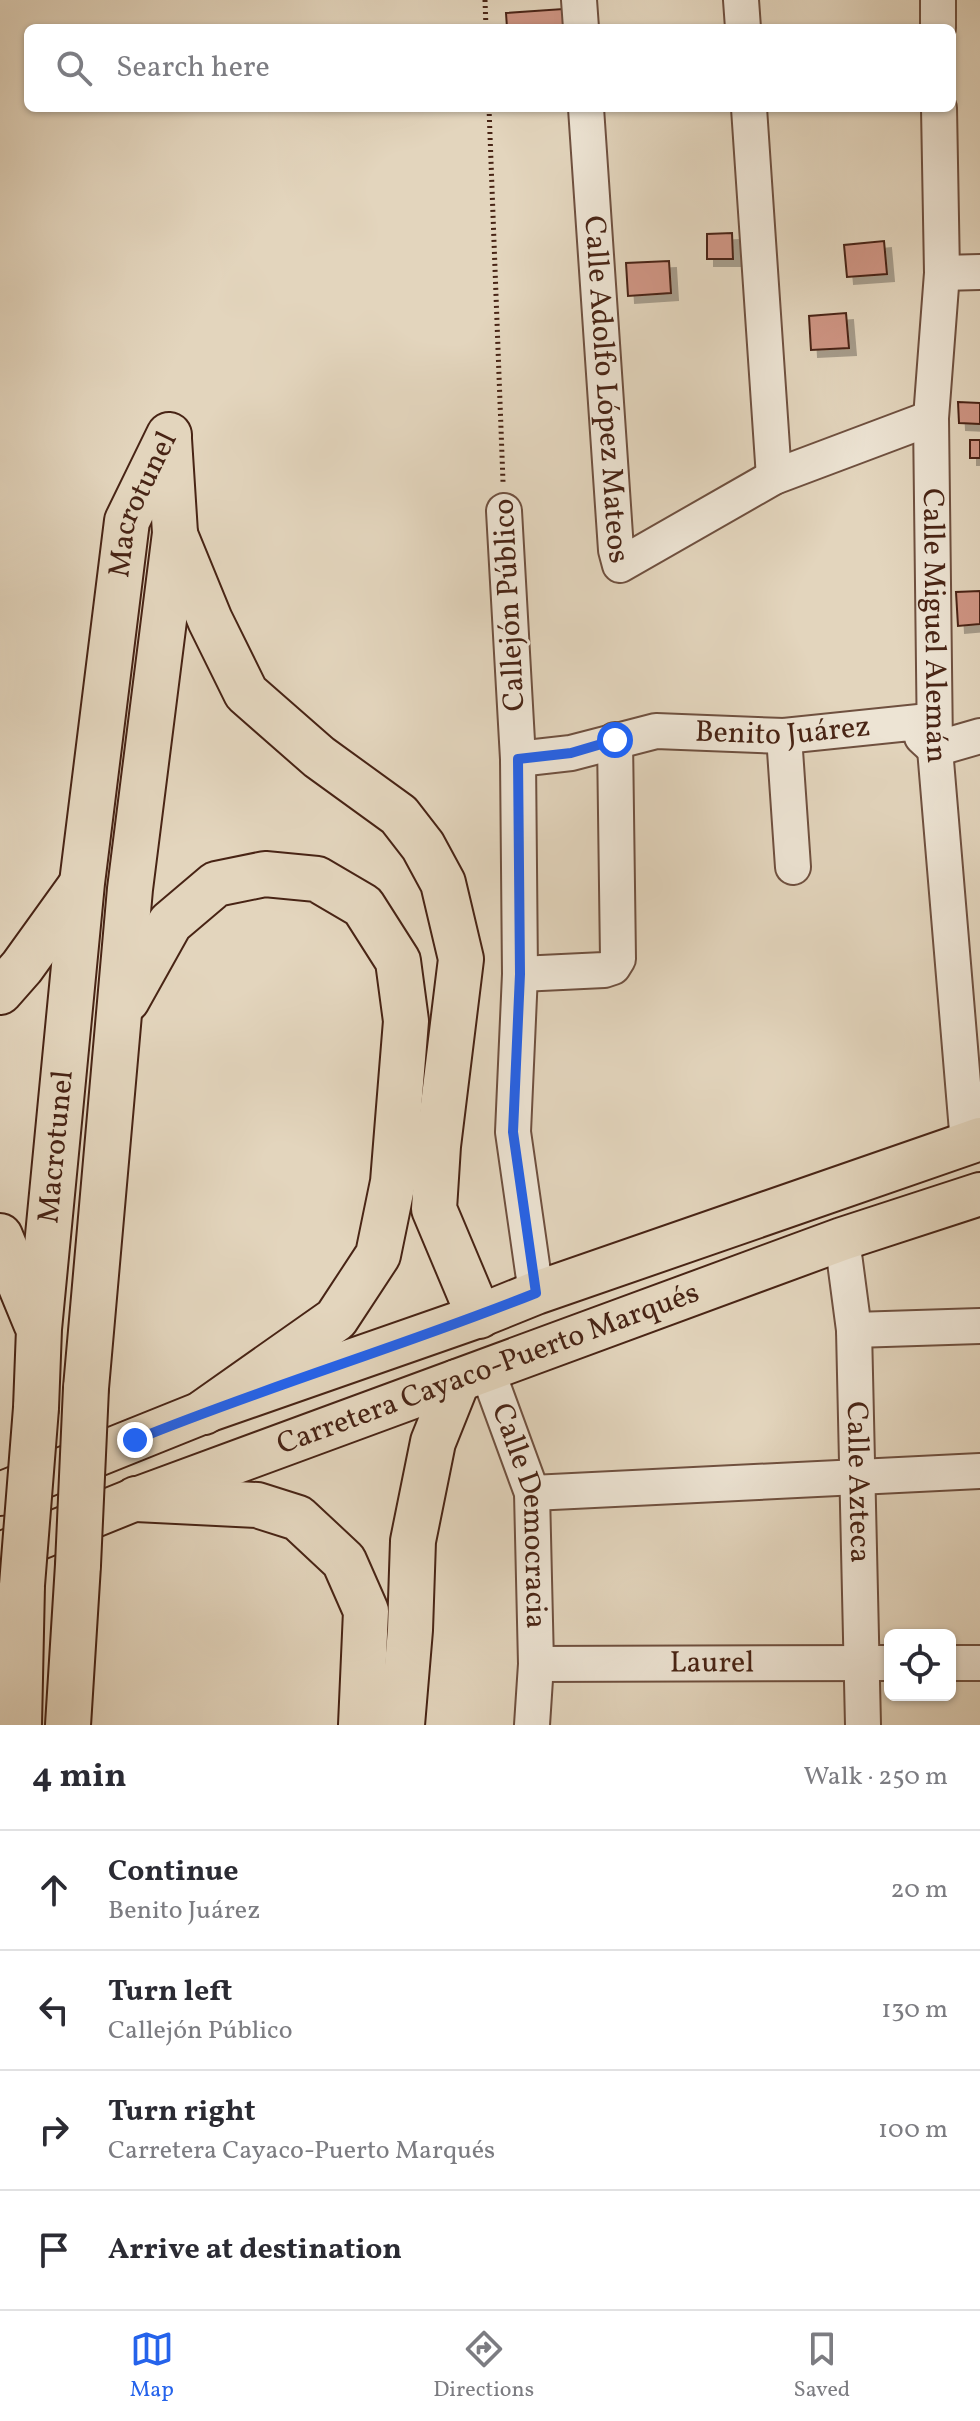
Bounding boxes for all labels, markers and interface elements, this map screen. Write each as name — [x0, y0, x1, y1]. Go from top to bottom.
search box — [24, 24, 956, 112]
icon: search — [52, 46, 96, 90]
text: Search here — [116, 47, 270, 89]
street label: Calle Adolfo López Mateos — [572, 214, 640, 568]
street label: Macrotunel — [99, 425, 188, 580]
street label: Calle Miguel Alemán — [911, 488, 957, 765]
street label: Callejón Público — [483, 498, 537, 712]
street label: Benito Juárez — [694, 706, 872, 757]
route start — [597, 722, 633, 758]
street label: Macrotunel — [28, 1069, 85, 1225]
street label: Carretera Cayaco-Puerto Marqués — [271, 1272, 705, 1466]
street label: Calle Democracia — [480, 1398, 556, 1629]
street label: Calle Azteca — [835, 1401, 880, 1564]
route end — [117, 1422, 153, 1458]
map controls — [884, 1629, 956, 1701]
button: locate — [884, 1629, 956, 1701]
street label: Laurel — [670, 1642, 754, 1685]
text: 4 min — [32, 1754, 127, 1801]
text: Walk · 250 m — [804, 1759, 948, 1795]
text: Continue — [108, 1851, 239, 1893]
icon: ahead — [32, 1868, 76, 1912]
text: 20 m — [890, 1872, 948, 1908]
text: Benito Juárez — [108, 1893, 260, 1929]
text: Turn left — [108, 1971, 232, 2013]
icon: left — [32, 1988, 76, 2032]
text: 130 m — [881, 1992, 948, 2028]
text: Callejón Público — [108, 2013, 293, 2049]
text: Turn right — [108, 2091, 256, 2133]
icon: right — [32, 2108, 76, 2152]
text: 100 m — [878, 2112, 948, 2148]
text: Carretera Cayaco-Puerto Marqués — [108, 2133, 495, 2169]
icon: arrive — [32, 2228, 76, 2272]
text: Arrive at destination — [108, 2229, 402, 2271]
tab: Map — [130, 2327, 174, 2406]
tab: Directions — [433, 2327, 534, 2406]
tab: Saved — [794, 2327, 850, 2406]

